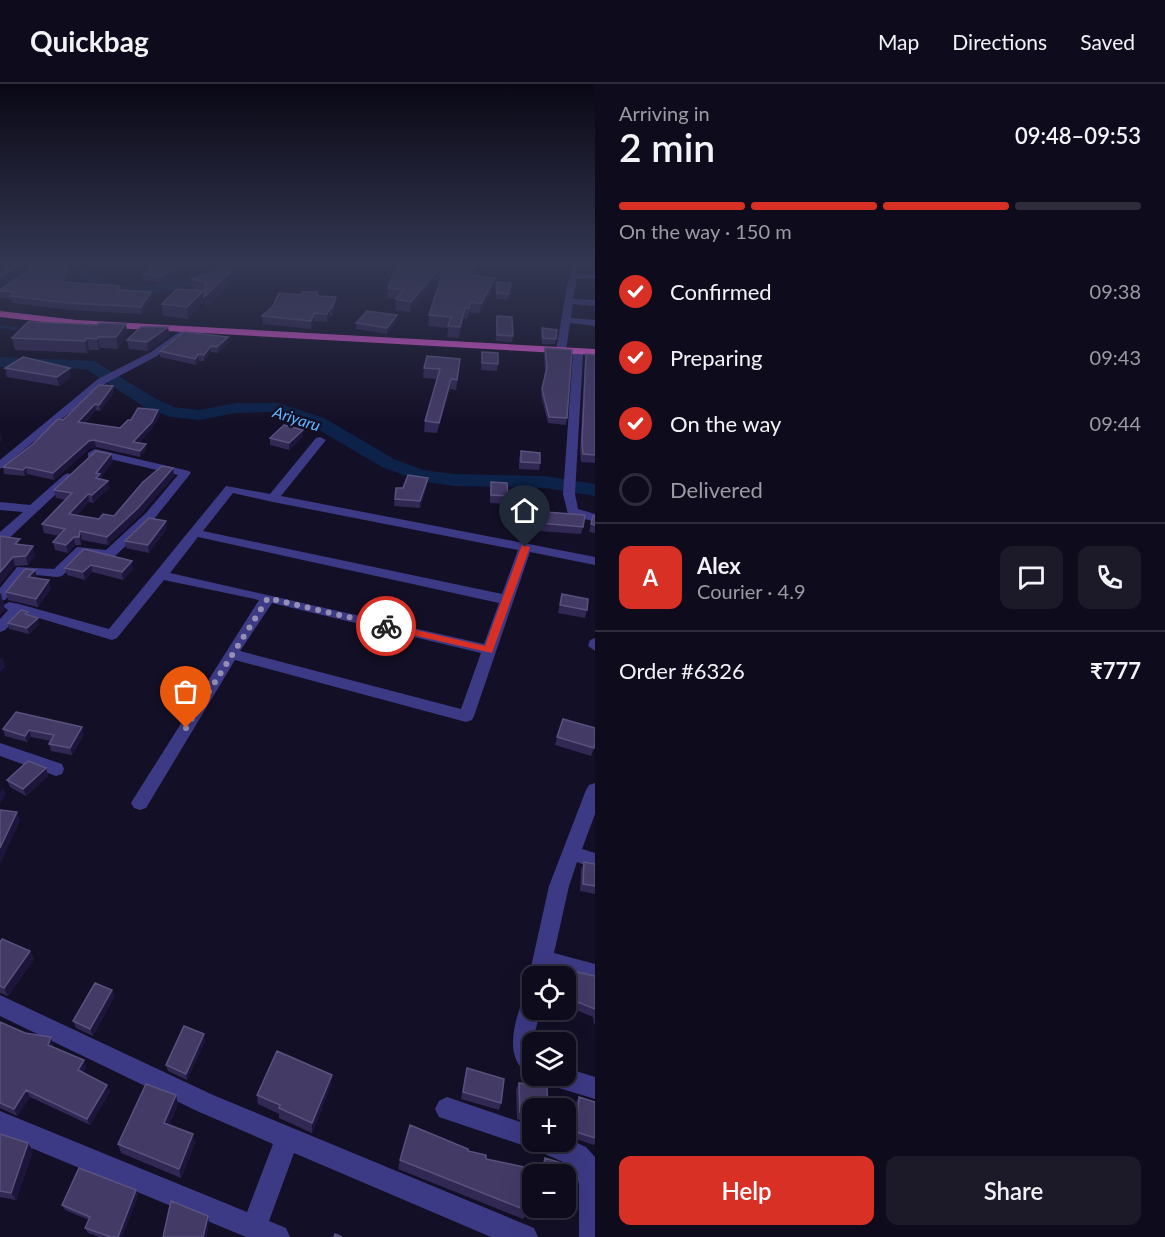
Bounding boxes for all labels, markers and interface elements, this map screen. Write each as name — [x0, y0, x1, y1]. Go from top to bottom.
text: Quickbag — [30, 24, 149, 58]
text: Map — [878, 29, 919, 54]
text: Directions — [952, 29, 1047, 54]
text: Saved — [1080, 29, 1135, 54]
text: Arriving in — [619, 101, 710, 125]
text: 09:48–09:53 — [1015, 122, 1141, 149]
text: 2 min — [619, 124, 715, 170]
text: On the way · 150 m — [619, 219, 792, 243]
icon: check — [619, 275, 652, 308]
text: Confirmed — [670, 278, 772, 305]
text: 09:38 — [1090, 279, 1141, 303]
icon: check — [619, 341, 652, 374]
text: Preparing — [670, 344, 762, 371]
text: 09:43 — [1090, 345, 1141, 369]
water label: Ariyaru — [270, 401, 323, 435]
icon: check — [619, 407, 652, 440]
text: On the way — [670, 410, 781, 437]
text: 09:44 — [1090, 411, 1141, 435]
text: Delivered — [670, 476, 763, 503]
pin — [499, 485, 550, 547]
icon: home — [508, 494, 541, 527]
button: chat — [1000, 546, 1063, 609]
button: phone — [1078, 546, 1141, 609]
text: Alex — [697, 552, 741, 579]
text: A — [643, 564, 658, 591]
text: Courier · 4.9 — [697, 579, 806, 603]
courier — [356, 596, 416, 656]
icon: bike — [370, 610, 403, 643]
text: Order #6326 — [619, 657, 745, 684]
text: ₹777 — [1090, 657, 1141, 684]
pin — [160, 666, 211, 728]
icon: bag — [169, 675, 202, 708]
map controls — [522, 966, 576, 1218]
button: locate — [522, 966, 576, 1020]
button: layers — [522, 1032, 576, 1086]
button: + — [522, 1098, 576, 1152]
button: Help — [619, 1156, 874, 1225]
button: Share — [886, 1156, 1141, 1225]
button: − — [522, 1164, 576, 1218]

